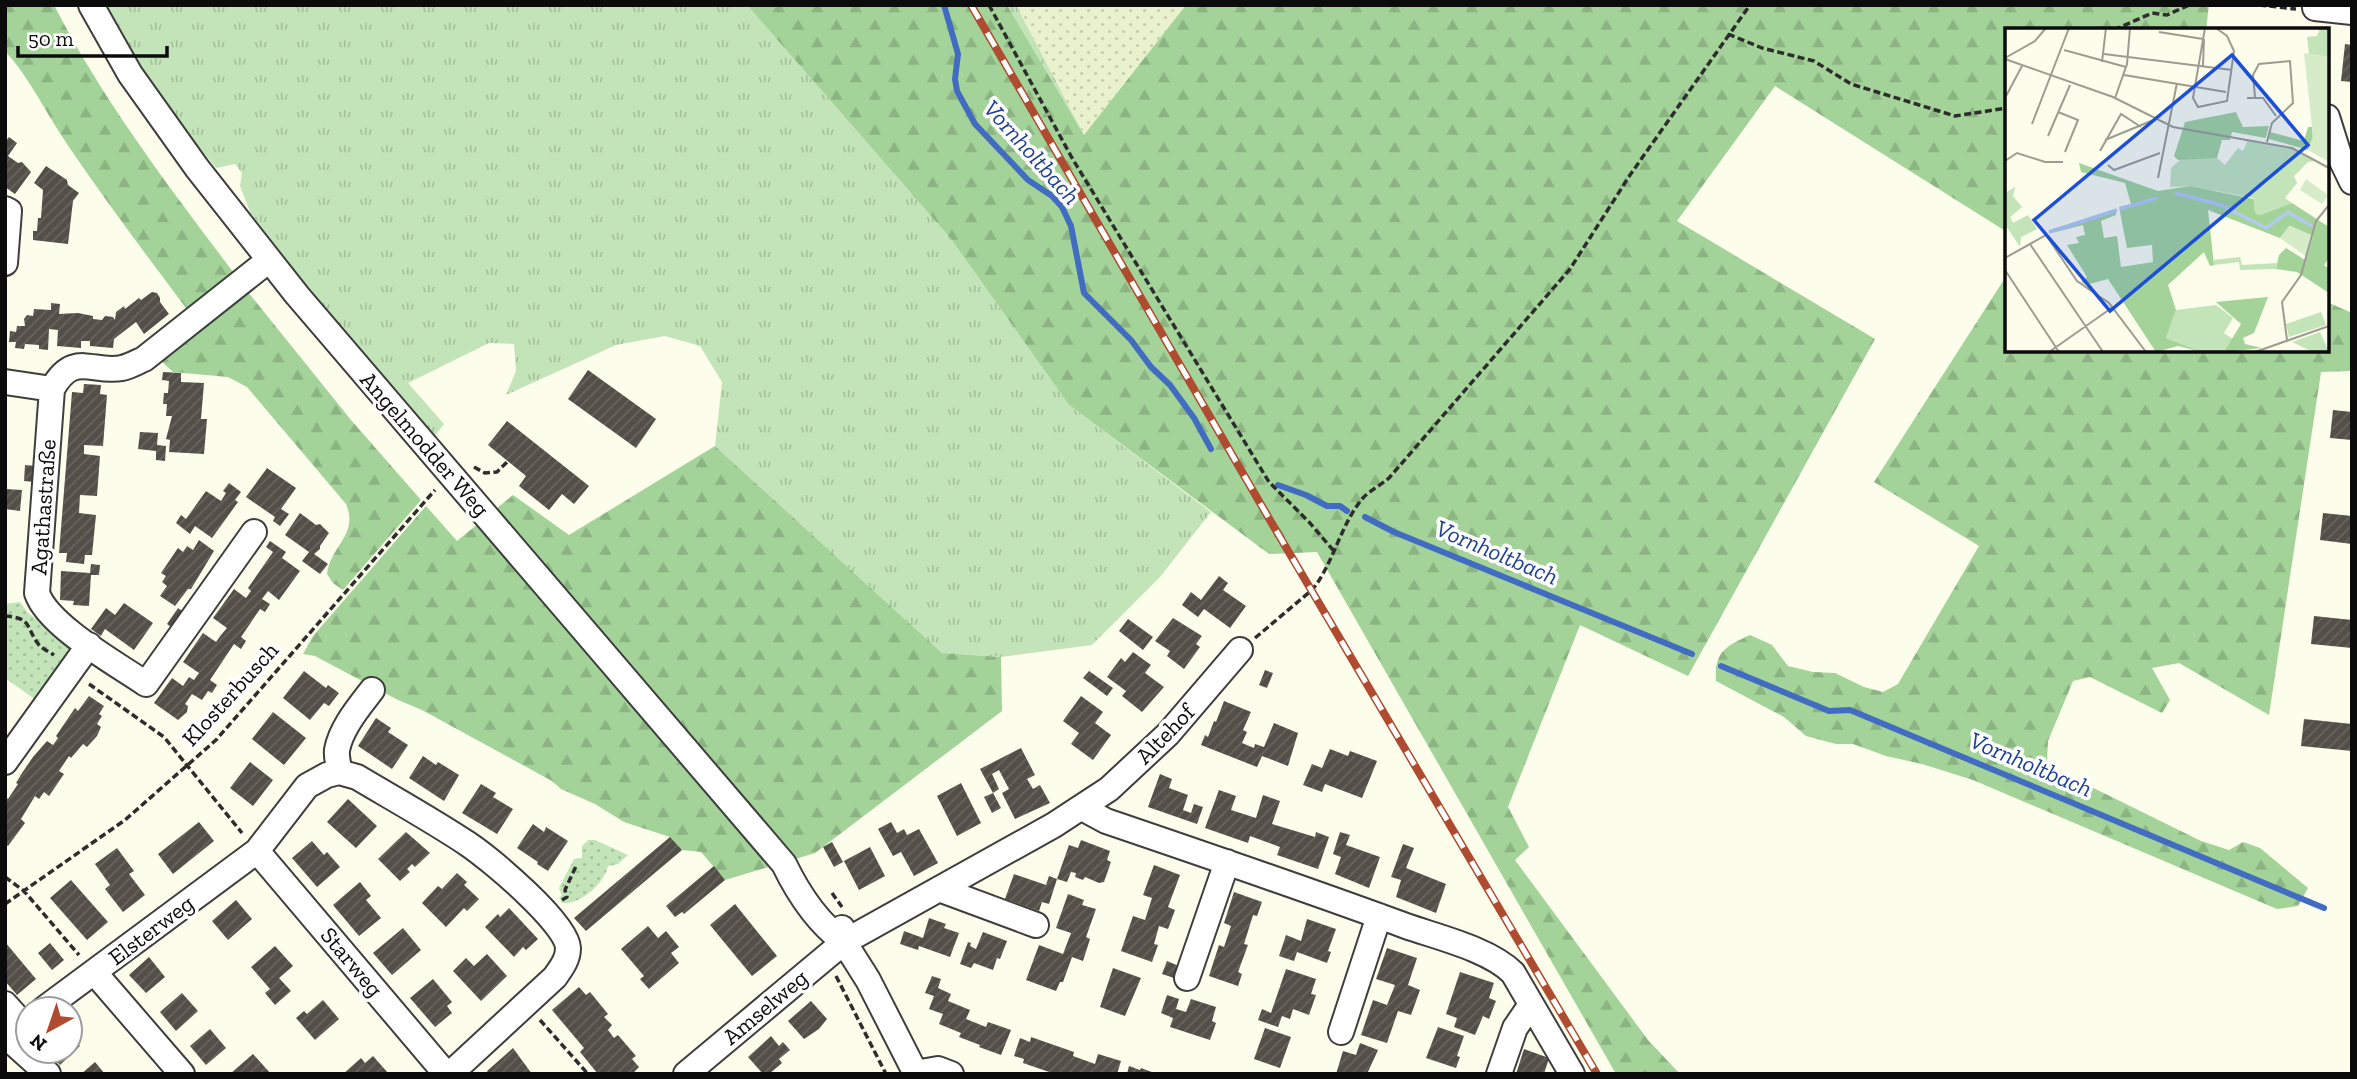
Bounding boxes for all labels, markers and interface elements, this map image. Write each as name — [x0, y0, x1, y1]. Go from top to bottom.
scale bar — [18, 14, 166, 58]
text: 50 m — [28, 26, 74, 51]
inset map — [2005, 28, 2329, 352]
water label: Vornholtbach — [978, 94, 1086, 210]
street label: Angelmodder Weg — [354, 366, 496, 523]
street label: Agathastraße — [24, 438, 62, 576]
water label: Vornholtbach — [1431, 513, 1563, 591]
street label: Klosterbusch — [176, 636, 284, 752]
street label: Altehof — [1130, 697, 1201, 770]
water label: Vornholtbach — [1965, 725, 2097, 803]
street label: Elsterweg — [103, 889, 199, 971]
street label: Starweg — [315, 921, 389, 1003]
street label: Amselweg — [717, 963, 813, 1051]
north arrow — [14, 995, 84, 1065]
text: N — [25, 1029, 51, 1056]

